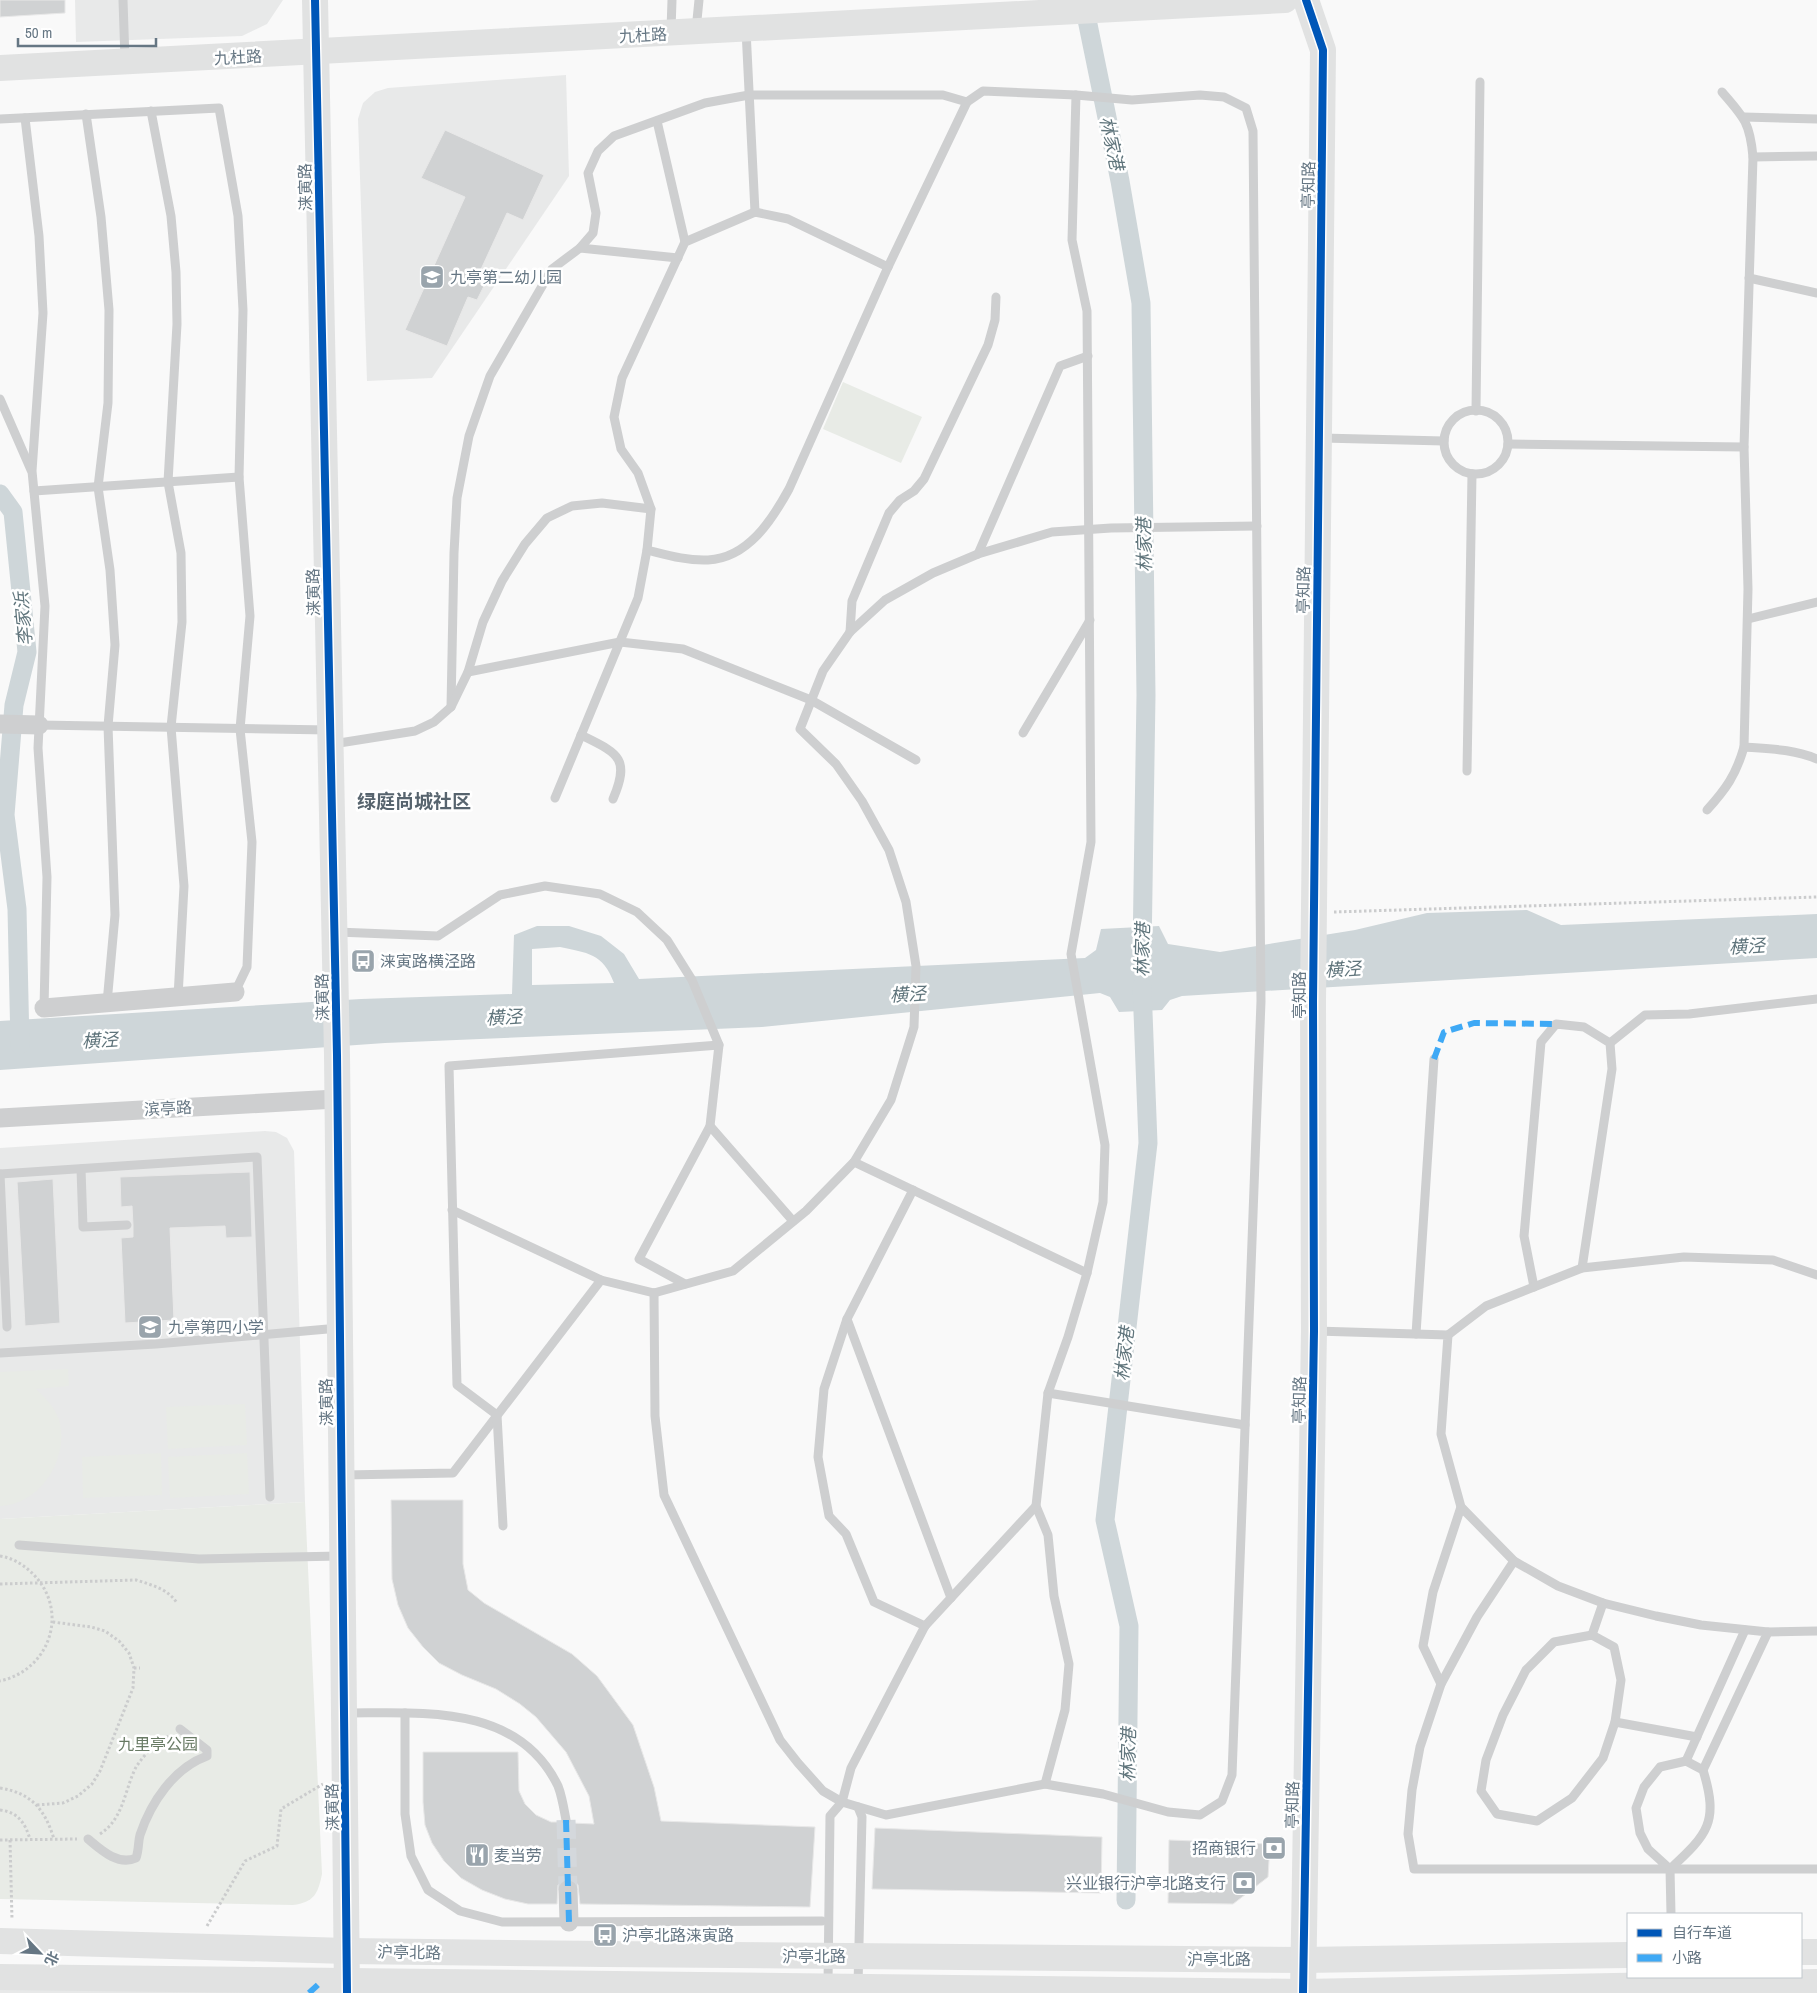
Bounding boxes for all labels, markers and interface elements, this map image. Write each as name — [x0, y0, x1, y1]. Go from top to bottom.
scale bar — [18, 15, 155, 47]
text: 50 m — [25, 22, 52, 43]
street label: 九杜路 — [618, 23, 668, 47]
street label: 九杜路 — [213, 45, 263, 69]
water label: 林家港 — [1094, 114, 1130, 175]
street label: 亭知路 — [1297, 161, 1319, 209]
street label: 涞寅路 — [294, 163, 316, 211]
school or university icon: 九亭第二幼儿园 — [419, 264, 445, 290]
place label: 九亭第二幼儿园 — [450, 266, 562, 288]
water label: 林家港 — [1131, 515, 1157, 572]
street label: 亭知路 — [1292, 566, 1314, 614]
street label: 涞寅路 — [302, 568, 324, 616]
water label: 李家浜 — [8, 589, 38, 647]
district label: 绿庭尚城社区 — [357, 788, 471, 814]
water label: 林家港 — [1129, 920, 1155, 977]
water label: 横泾 — [1728, 932, 1768, 959]
bus stop icon: 涞寅路横泾路 — [350, 948, 376, 974]
place label: 涞寅路横泾路 — [380, 950, 476, 972]
water label: 横泾 — [1324, 955, 1364, 982]
street label: 亭知路 — [1288, 971, 1310, 1019]
street label: 涞寅路 — [311, 973, 333, 1021]
water label: 横泾 — [889, 980, 929, 1007]
water label: 横泾 — [485, 1003, 525, 1030]
water label: 横泾 — [81, 1026, 121, 1053]
street label: 滨亭路 — [143, 1096, 193, 1120]
school or university icon: 九亭第四小学 — [137, 1314, 163, 1340]
place label: 九亭第四小学 — [168, 1316, 264, 1338]
water label: 林家港 — [1109, 1323, 1140, 1382]
street label: 亭知路 — [1288, 1376, 1310, 1424]
street label: 涞寅路 — [315, 1378, 337, 1426]
water label: 林家港 — [1115, 1725, 1141, 1782]
park label: 九里亭公园 — [118, 1733, 198, 1755]
street label: 亭知路 — [1281, 1781, 1303, 1829]
street label: 涞寅路 — [321, 1783, 343, 1831]
bank icon: 招商银行 — [1261, 1835, 1287, 1861]
place label: 招商银行 — [1192, 1837, 1256, 1859]
restaurant icon: 麦当劳 — [464, 1842, 490, 1868]
place label: 麦当劳 — [494, 1844, 542, 1866]
bank icon: 兴业银行沪亭北路支行 — [1231, 1870, 1257, 1896]
place label: 兴业银行沪亭北路支行 — [1066, 1872, 1226, 1894]
legend — [1627, 1913, 1802, 1978]
bus stop icon: 沪亭北路涞寅路 — [592, 1922, 618, 1948]
text: 自行车道 — [1672, 1922, 1732, 1943]
place label: 沪亭北路涞寅路 — [622, 1924, 734, 1946]
north arrow — [15, 1928, 65, 1978]
street label: 沪亭北路 — [377, 1940, 441, 1964]
street label: 沪亭北路 — [782, 1945, 846, 1967]
text: 小路 — [1672, 1947, 1702, 1968]
text: 北 — [41, 1948, 63, 1969]
street label: 沪亭北路 — [1187, 1948, 1251, 1970]

